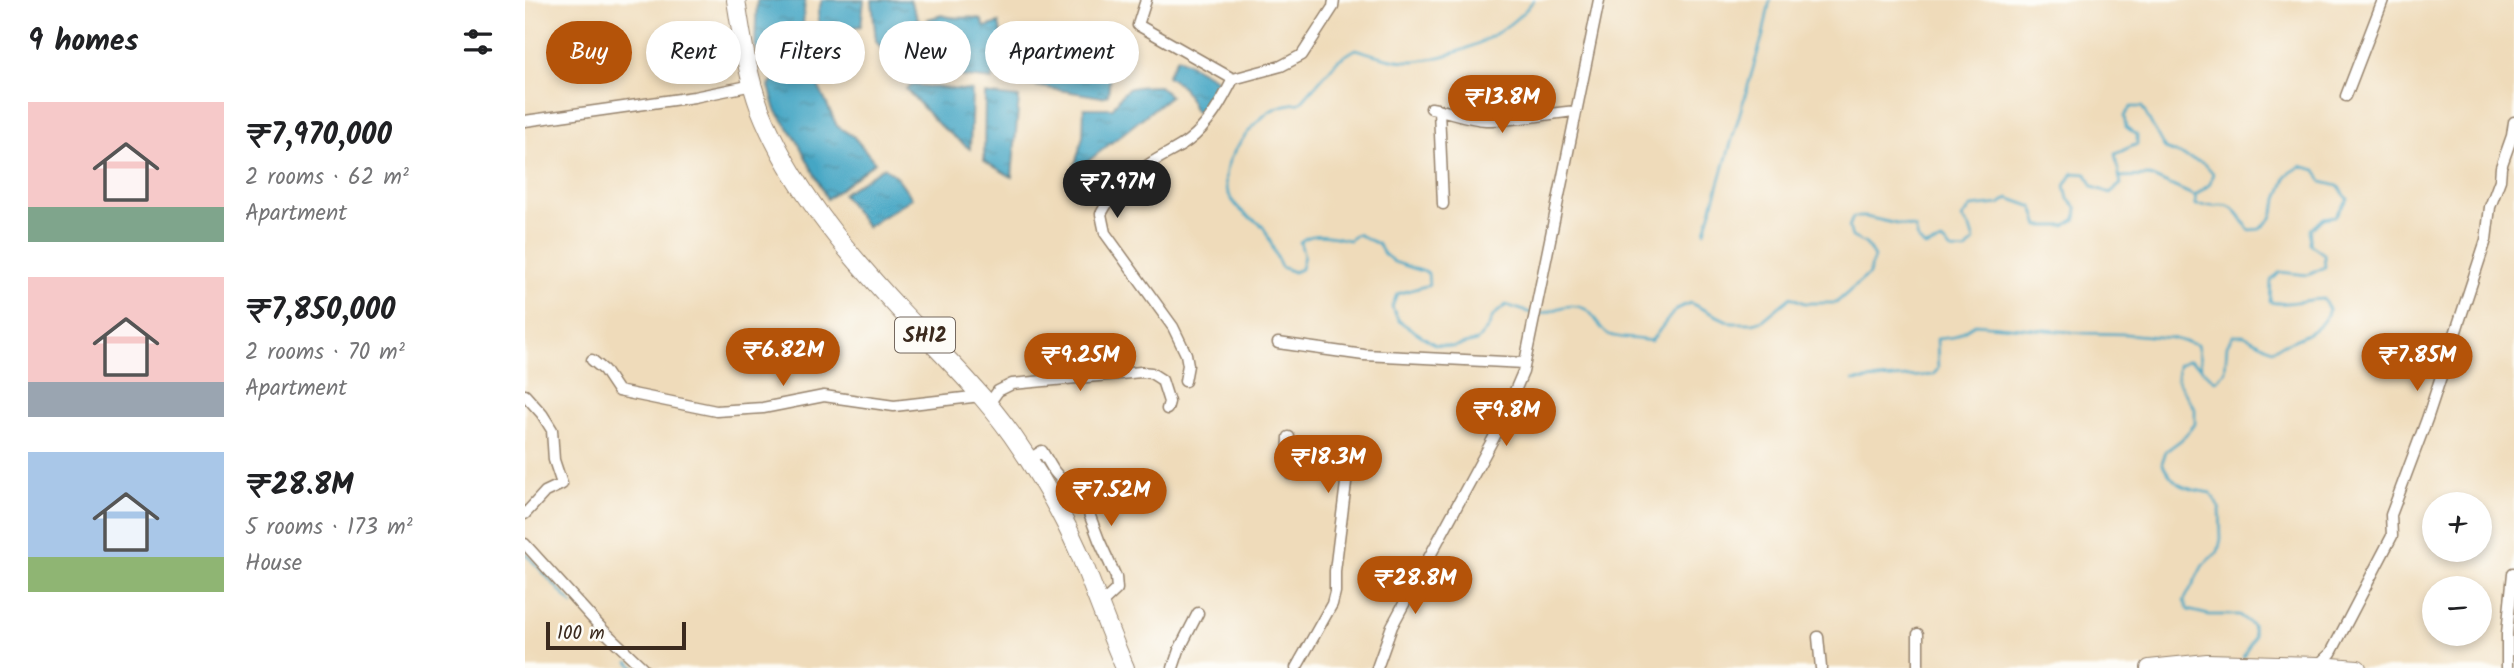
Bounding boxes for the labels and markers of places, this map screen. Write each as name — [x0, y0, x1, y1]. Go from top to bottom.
pin: ₹13.8M — [1445, 76, 1559, 135]
pin: ₹7.97M — [1060, 160, 1174, 220]
pin: ₹6.82M — [726, 328, 840, 388]
pin: ₹9.25M — [1023, 334, 1137, 393]
pin: ₹7.85M — [2360, 334, 2474, 393]
pin: ₹9.8M — [1457, 388, 1555, 448]
pin: ₹18.3M — [1271, 435, 1385, 495]
pin: ₹7.52M — [1054, 468, 1168, 528]
pin: ₹28.8M — [1358, 556, 1472, 616]

